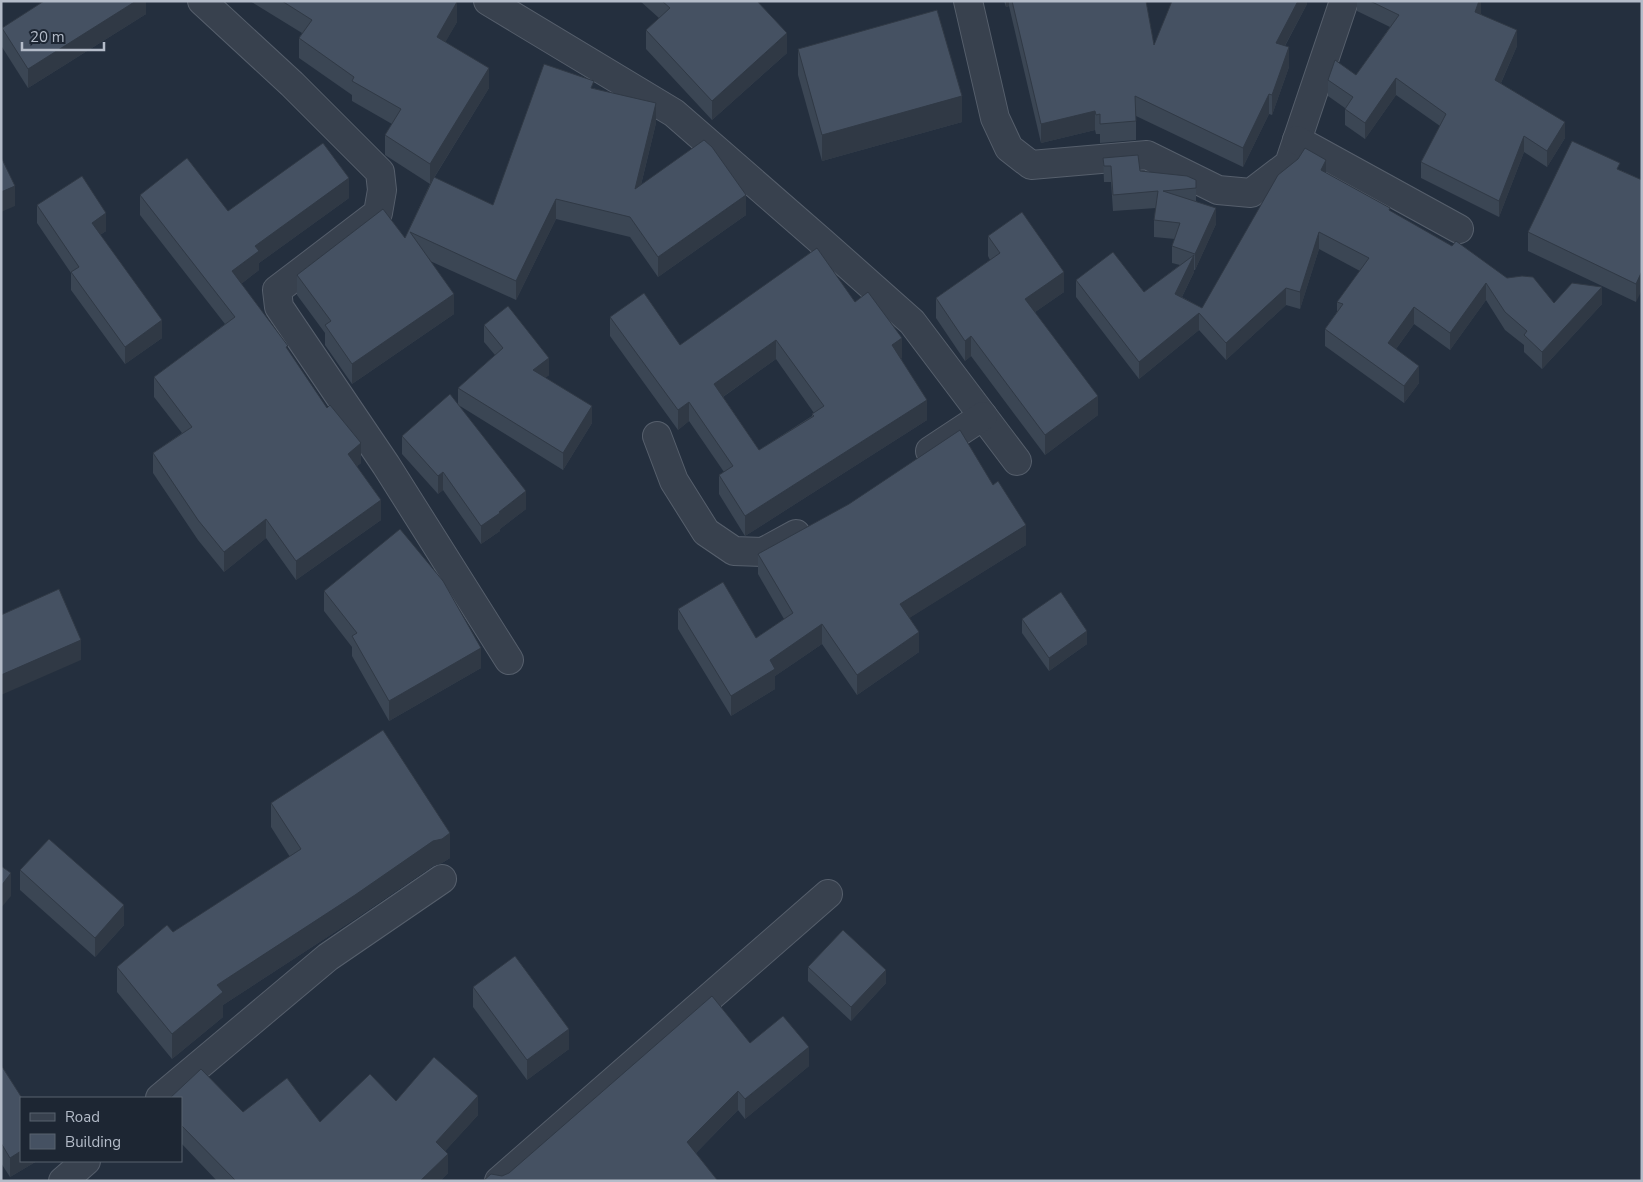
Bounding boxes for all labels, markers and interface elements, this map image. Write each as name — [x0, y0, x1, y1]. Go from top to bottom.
scale bar — [22, 20, 105, 52]
text: 20 m — [30, 27, 65, 47]
legend — [20, 1097, 182, 1162]
text: Road — [65, 1107, 100, 1127]
text: Building — [65, 1132, 121, 1152]

